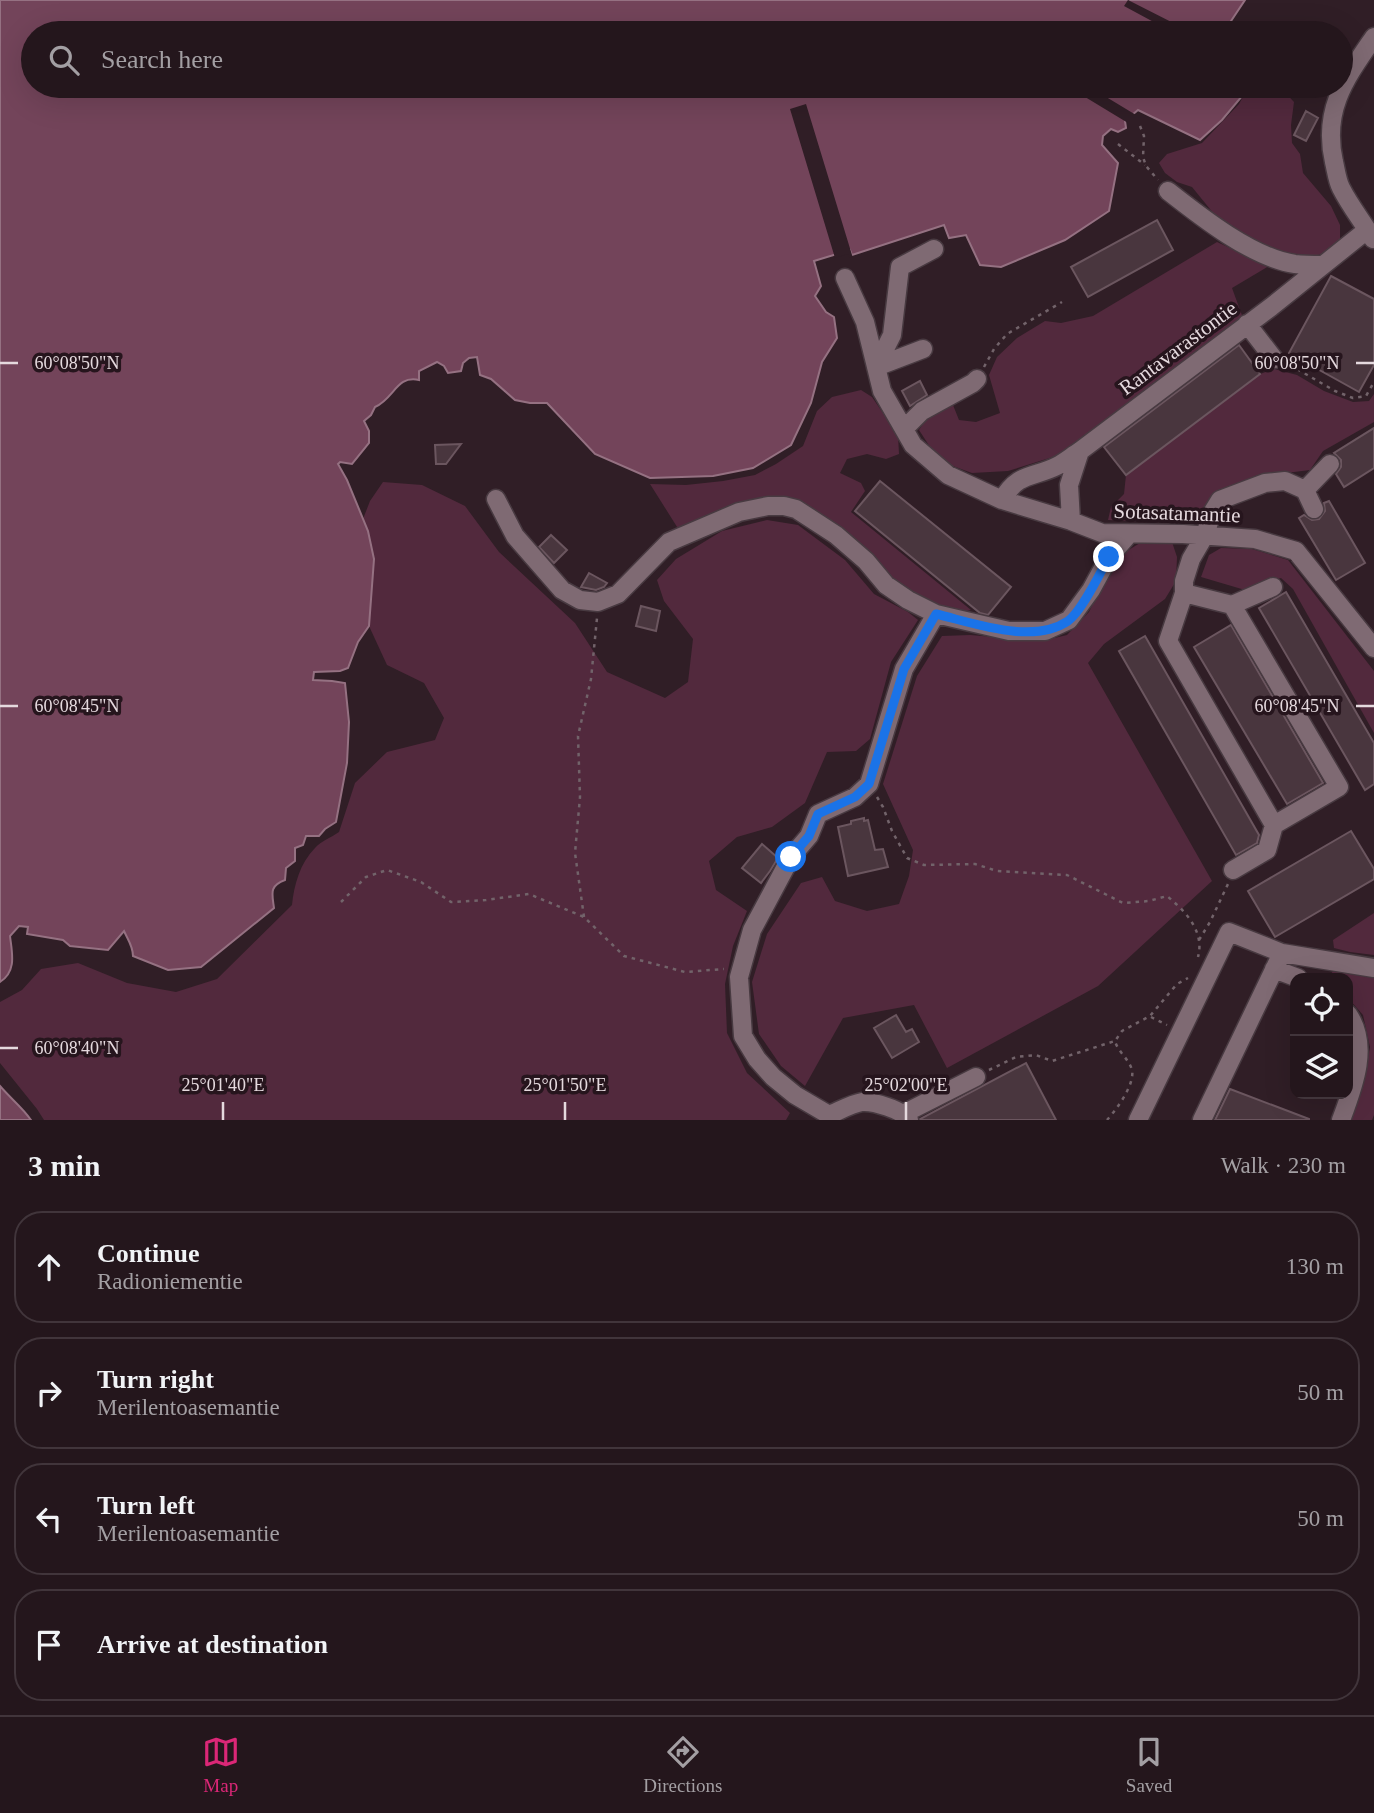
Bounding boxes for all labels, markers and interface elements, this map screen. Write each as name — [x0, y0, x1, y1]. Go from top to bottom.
search box — [21, 21, 1353, 98]
icon: search — [45, 41, 83, 79]
text: Search here — [101, 45, 223, 74]
street label: Rantavarastontie — [1114, 296, 1242, 400]
text: 60°08'50"N — [35, 353, 119, 373]
text: 60°08'50"N — [1255, 353, 1339, 373]
street label: Sotasatamantie — [1113, 499, 1241, 527]
route end — [1093, 541, 1124, 572]
text: 60°08'45"N — [35, 696, 119, 716]
text: 60°08'45"N — [1255, 696, 1339, 716]
route start — [775, 841, 806, 872]
map controls — [1290, 973, 1353, 1099]
button: locate — [1290, 973, 1353, 1036]
button: layers — [1290, 1036, 1353, 1099]
text: 60°08'40"N — [35, 1038, 119, 1058]
text: 25°01'40"E — [182, 1075, 264, 1095]
text: 25°01'50"E — [524, 1075, 606, 1095]
text: 25°02'00"E — [865, 1075, 947, 1095]
text: 3 min — [28, 1149, 101, 1182]
text: Walk · 230 m — [1221, 1153, 1346, 1178]
text: Continue — [97, 1239, 200, 1268]
icon: ahead — [30, 1248, 68, 1286]
text: 130 m — [1286, 1254, 1344, 1279]
text: Radioniementie — [97, 1269, 243, 1294]
text: Turn right — [97, 1365, 214, 1394]
icon: right — [30, 1374, 68, 1412]
text: 50 m — [1297, 1380, 1344, 1405]
text: Merilentoasemantie — [97, 1395, 280, 1420]
text: Turn left — [97, 1491, 195, 1520]
icon: left — [30, 1500, 68, 1538]
text: 50 m — [1297, 1506, 1344, 1531]
text: Merilentoasemantie — [97, 1521, 280, 1546]
icon: arrive — [30, 1626, 68, 1664]
text: Arrive at destination — [97, 1630, 328, 1659]
tab: Map — [202, 1733, 240, 1797]
tab: Directions — [643, 1733, 722, 1797]
tab: Saved — [1126, 1733, 1172, 1797]

